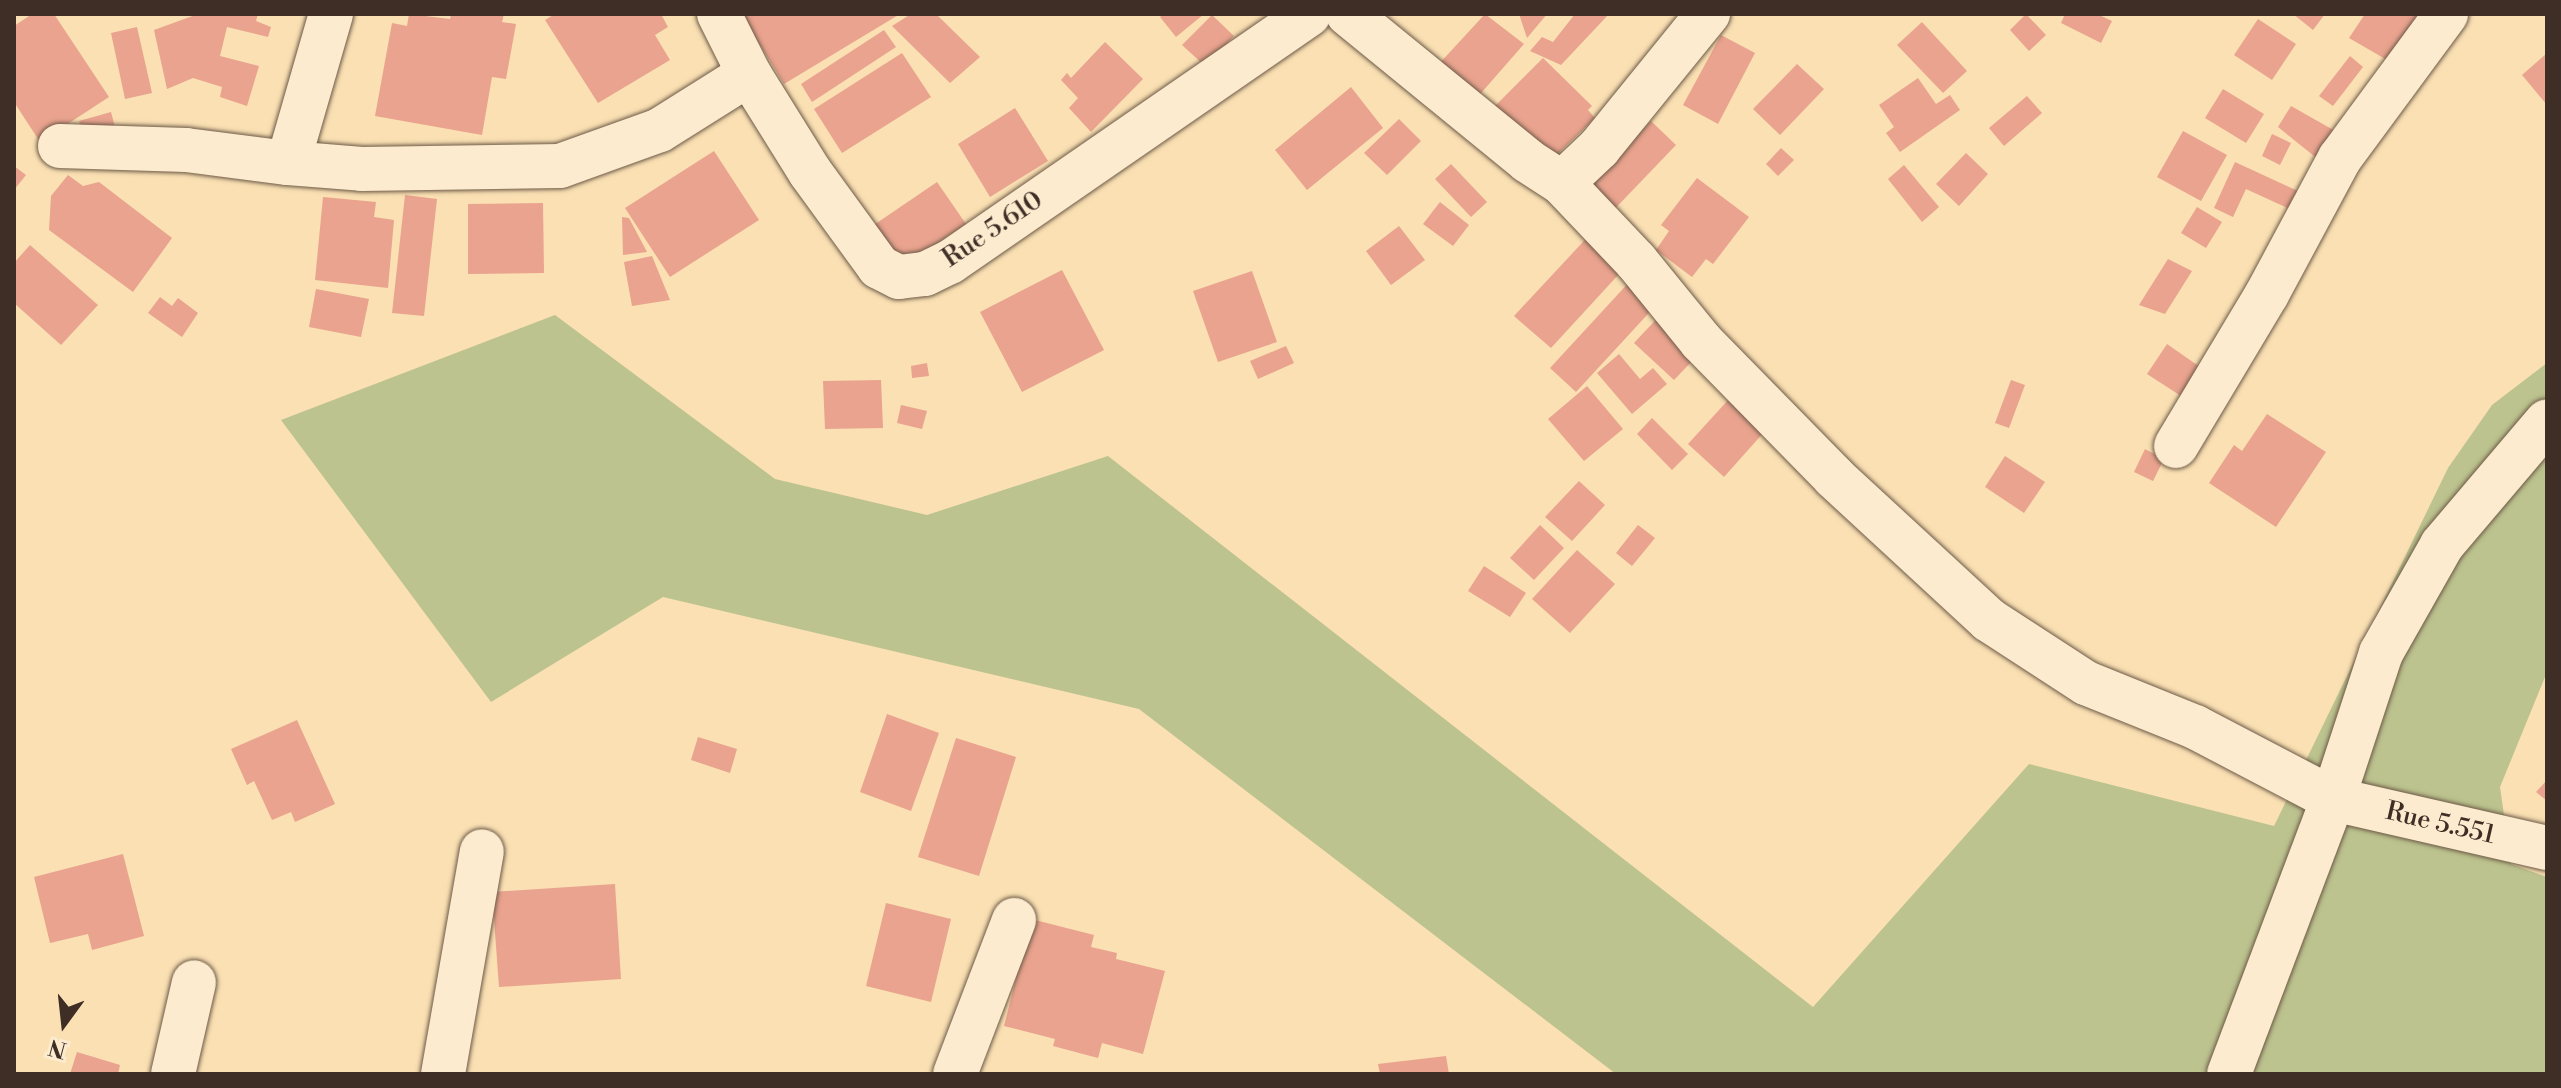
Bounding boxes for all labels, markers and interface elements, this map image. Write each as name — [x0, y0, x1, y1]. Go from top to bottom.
street label: Rue 5.610 — [937, 185, 1049, 275]
street label: Rue 5.551 — [2382, 796, 2498, 852]
north arrow — [24, 984, 104, 1064]
text: N — [46, 1032, 70, 1063]

